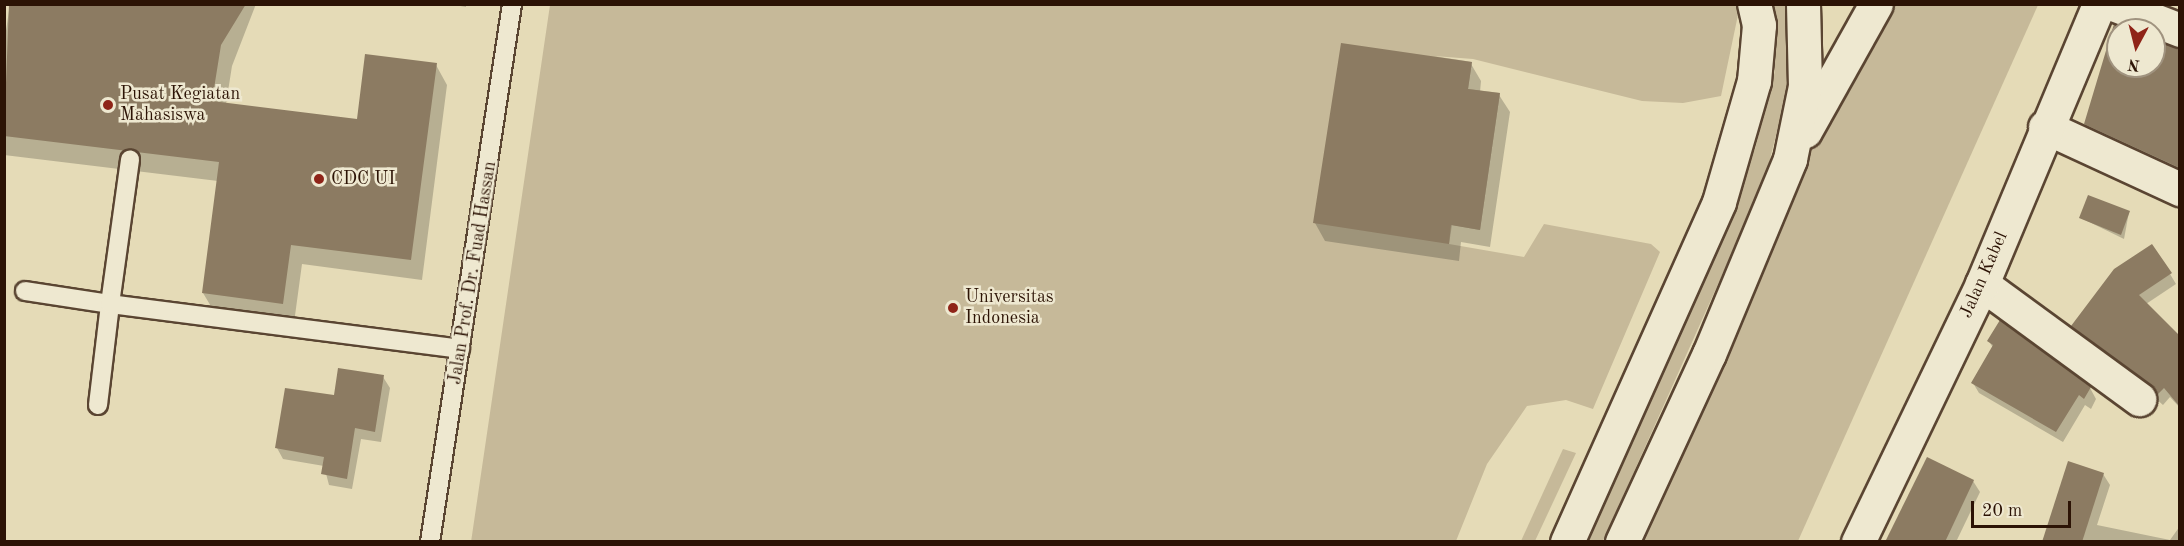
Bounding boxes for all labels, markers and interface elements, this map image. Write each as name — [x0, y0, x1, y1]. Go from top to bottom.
north arrow — [2106, 18, 2166, 78]
text: N — [2127, 55, 2141, 73]
place label: Pusat Kegiatan Mahasiswa — [120, 84, 240, 127]
marker: Pusat Kegiatan Mahasiswa — [101, 98, 115, 112]
street label: Jalan Prof. Dr. Fuad Hassan — [445, 160, 501, 386]
place label: CDC UI — [331, 168, 395, 190]
marker: CDC UI — [312, 172, 326, 186]
street label: Jalan Kabel — [1955, 229, 2013, 321]
place label: Universitas Indonesia — [965, 287, 1054, 330]
marker: Universitas Indonesia — [946, 301, 960, 315]
scale bar — [1974, 489, 2074, 527]
text: 20 m — [1982, 502, 2022, 520]

